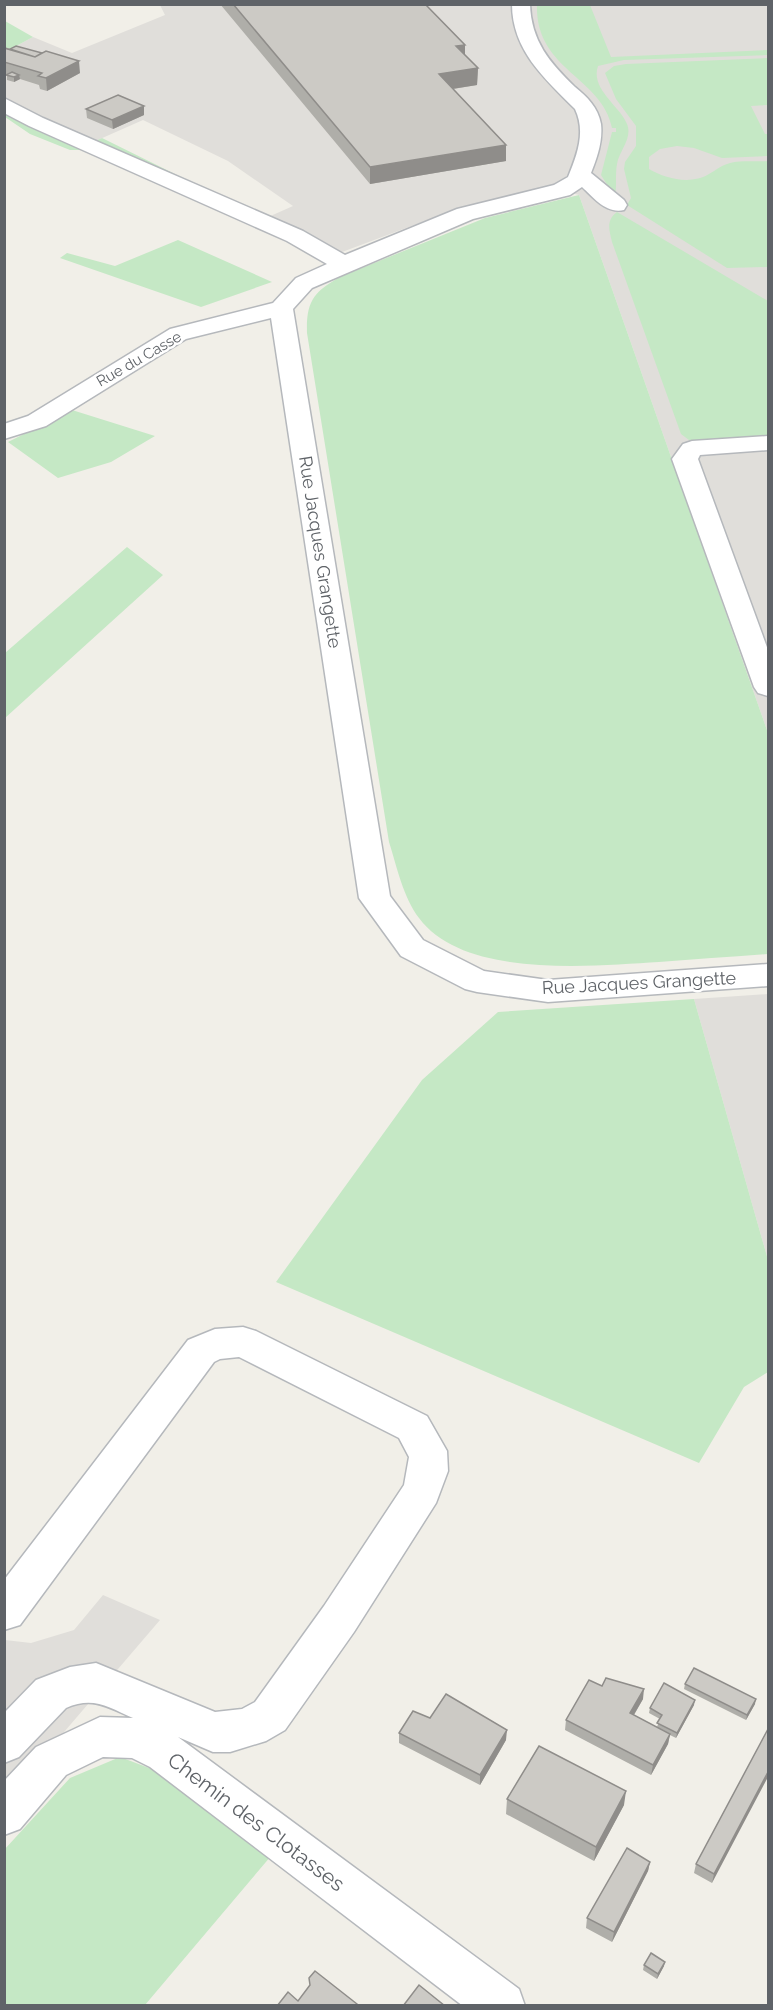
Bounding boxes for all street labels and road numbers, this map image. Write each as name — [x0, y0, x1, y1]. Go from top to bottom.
street label: Rue du Casse — [93, 327, 185, 391]
street label: Rue Jacques Grangette — [295, 454, 346, 650]
street label: Rue Jacques Grangette — [541, 967, 737, 998]
street label: Chemin des Clotasses — [163, 1747, 350, 1896]

